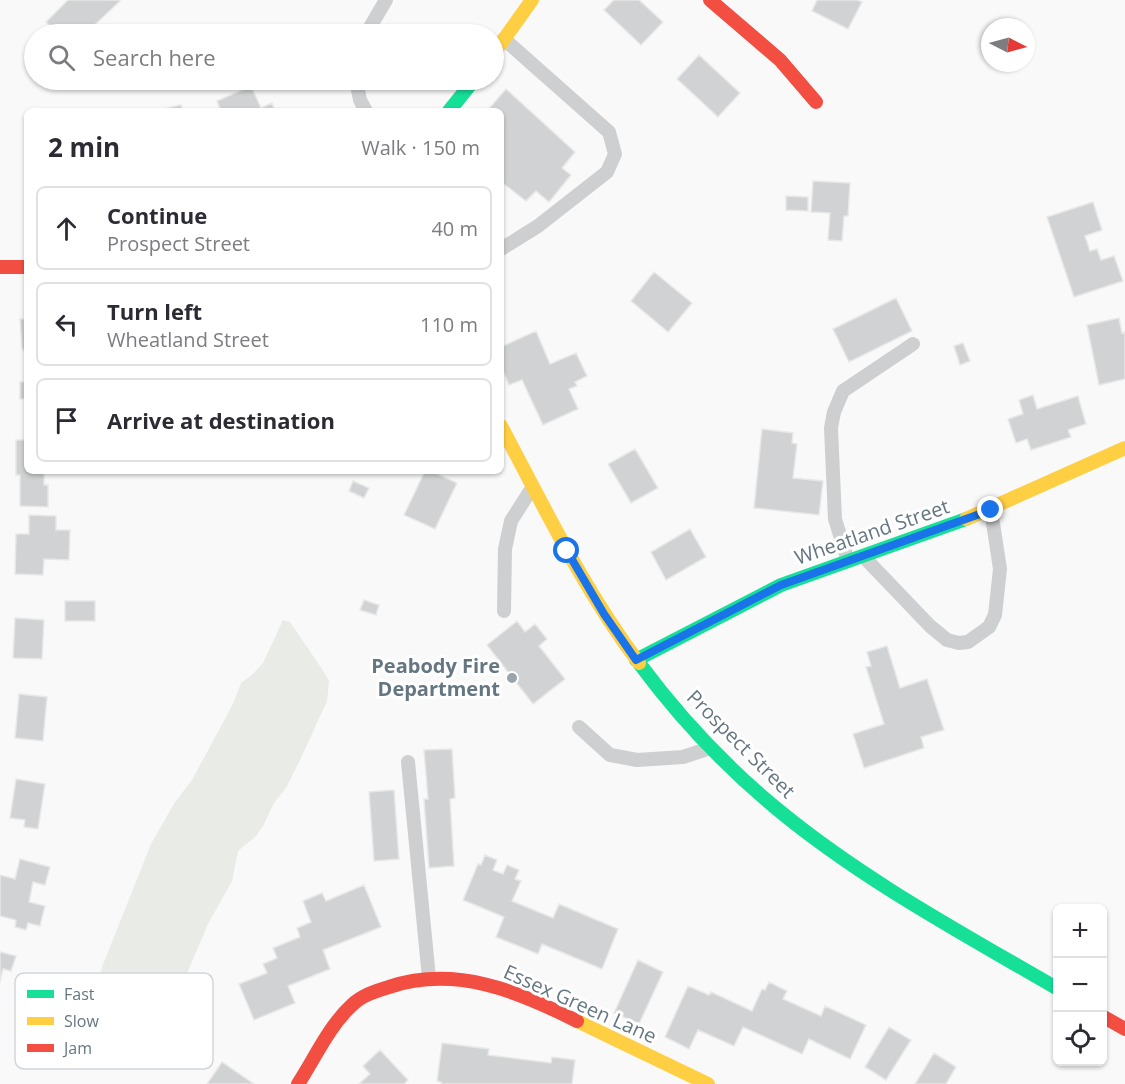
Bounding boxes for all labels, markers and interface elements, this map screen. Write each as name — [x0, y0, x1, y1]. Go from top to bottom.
north arrow — [981, 18, 1035, 72]
search box — [24, 24, 504, 90]
icon: search — [45, 41, 78, 74]
text: Search here — [93, 42, 216, 72]
text: 2 min — [48, 129, 120, 165]
text: Walk · 150 m — [361, 134, 480, 161]
text: Continue — [107, 200, 207, 230]
icon: ahead — [50, 212, 83, 245]
text: 40 m — [431, 215, 478, 242]
text: Prospect Street — [107, 230, 250, 257]
text: Turn left — [107, 296, 202, 326]
icon: left — [50, 308, 83, 341]
text: 110 m — [420, 311, 478, 338]
text: Wheatland Street — [107, 326, 269, 353]
icon: arrive — [50, 404, 83, 437]
text: Arrive at destination — [107, 405, 335, 435]
street label: Wheatland Street — [791, 492, 953, 571]
route end — [977, 496, 1003, 522]
route start — [553, 537, 579, 563]
place label: Peabody Fire Department — [371, 652, 500, 702]
marker: Peabody Fire Department — [505, 671, 519, 685]
street label: Prospect Street — [681, 684, 801, 804]
map controls — [1053, 904, 1107, 1066]
button: + — [1053, 904, 1107, 958]
street label: Essex Green Lane — [499, 958, 661, 1049]
button: − — [1053, 958, 1107, 1012]
legend — [15, 973, 213, 1069]
text: Fast — [64, 983, 95, 1005]
text: Slow — [64, 1010, 99, 1032]
button: locate — [1053, 1012, 1107, 1066]
text: Jam — [62, 1037, 92, 1059]

